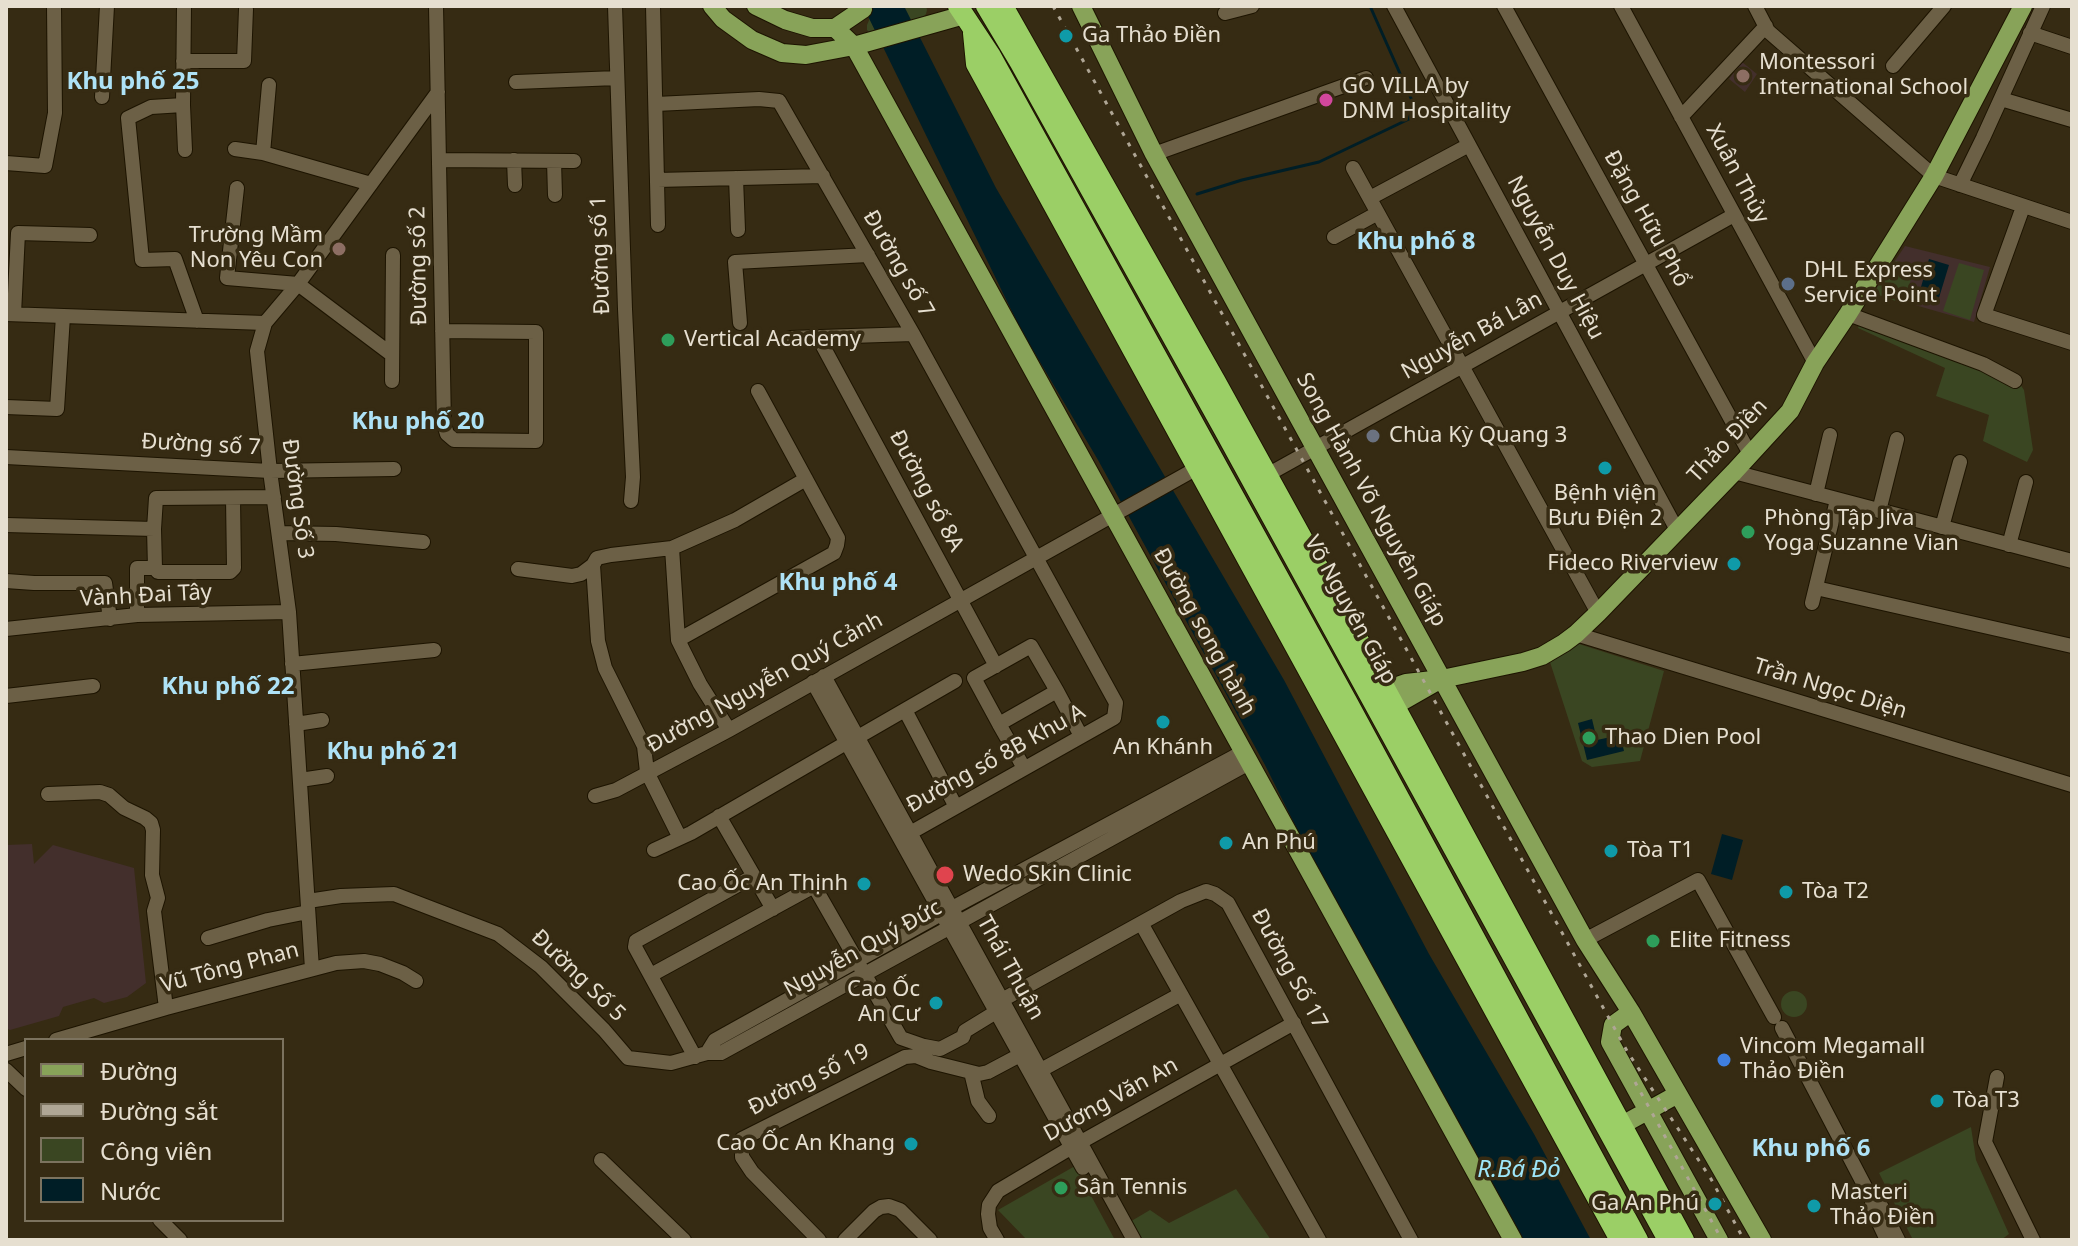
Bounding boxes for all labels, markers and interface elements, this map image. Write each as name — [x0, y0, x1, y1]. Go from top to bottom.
place label: Ga Thảo Điền — [1082, 23, 1221, 49]
marker: Ga Thảo Điền — [1057, 27, 1075, 45]
place label: Montessori International School — [1759, 50, 1968, 102]
marker: Montessori International School — [1734, 67, 1752, 85]
district label: Khu phố 25 — [67, 68, 199, 96]
place label: GO VILLA by DNM Hospitality — [1342, 74, 1511, 126]
marker: GO VILLA by DNM Hospitality — [1317, 91, 1335, 109]
street label: Xuân Thủy — [1700, 120, 1774, 228]
street label: Đặng Hữu Phổ — [1598, 146, 1694, 292]
street label: Nguyễn Duy Hiệu — [1501, 172, 1609, 344]
street label: Đường số 1 — [586, 195, 616, 315]
street label: Đường số 2 — [405, 206, 433, 326]
street label: Đường số 7 — [857, 206, 939, 322]
place label: Trường Mầm Non Yêu Con — [189, 223, 323, 274]
district label: Khu phố 8 — [1356, 228, 1476, 256]
marker: Trường Mầm Non Yêu Con — [330, 240, 348, 258]
place label: DHL Express Service Point — [1804, 258, 1937, 310]
marker: DHL Express Service Point — [1779, 275, 1797, 293]
street label: Nguyễn Bá Lân — [1397, 286, 1547, 386]
place label: Vertical Academy — [684, 327, 861, 353]
marker: Vertical Academy — [659, 331, 677, 349]
street label: Song Hành Võ Nguyên Giáp — [1290, 369, 1452, 631]
street label: Thảo Điền — [1683, 394, 1773, 488]
district label: Khu phố 20 — [352, 408, 484, 436]
place label: Chùa Kỳ Quang 3 — [1389, 423, 1567, 449]
street label: Đường số 8A — [883, 426, 969, 556]
marker: Chùa Kỳ Quang 3 — [1364, 427, 1382, 445]
street label: Đường số 7 — [141, 429, 261, 461]
street label: Đường Số 3 — [276, 437, 318, 561]
marker: Bệnh viện Bưu Điện 2 — [1596, 459, 1614, 477]
place label: Bệnh viện Bưu Điện 2 — [1548, 481, 1662, 532]
place label: Phòng Tập Jiva Yoga Suzanne Vian — [1764, 506, 1959, 558]
marker: Phòng Tập Jiva Yoga Suzanne Vian — [1739, 523, 1757, 541]
street label: Võ Nguyên Giáp — [1298, 531, 1402, 689]
street label: Đường song hành — [1147, 544, 1261, 720]
place label: Fideco Riverview — [1547, 551, 1718, 577]
marker: Fideco Riverview — [1725, 555, 1743, 573]
district label: Khu phố 4 — [778, 569, 898, 597]
street label: Vành Đai Tây — [79, 579, 213, 613]
street label: Đường Nguyễn Quý Cảnh — [643, 607, 887, 759]
street label: Trần Ngọc Diện — [1750, 653, 1910, 725]
district label: Khu phố 22 — [162, 673, 294, 701]
street label: Đường số 8B Khu A — [902, 699, 1090, 819]
marker: An Khánh — [1154, 713, 1172, 731]
place label: Thao Dien Pool — [1605, 725, 1761, 751]
marker: Thao Dien Pool — [1580, 729, 1598, 747]
place label: An Khánh — [1113, 735, 1213, 761]
district label: Khu phố 21 — [327, 738, 459, 766]
place label: An Phú — [1242, 830, 1316, 856]
marker: An Phú — [1217, 834, 1235, 852]
place label: Tòa T1 — [1627, 838, 1694, 864]
marker: Tòa T1 — [1602, 842, 1620, 860]
place label: Wedo Skin Clinic — [963, 862, 1132, 888]
marker: Wedo Skin Clinic — [934, 864, 956, 886]
place label: Cao Ốc An Thịnh — [677, 871, 848, 897]
marker: Cao Ốc An Thịnh — [855, 875, 873, 893]
place label: Tòa T2 — [1802, 879, 1869, 905]
marker: Tòa T2 — [1777, 883, 1795, 901]
street label: Nguyễn Quý Đức — [780, 895, 946, 1003]
street label: Đường Số 17 — [1245, 904, 1333, 1034]
street label: Thái Thuận — [971, 911, 1049, 1025]
street label: Đường Số 5 — [525, 924, 631, 1028]
place label: Elite Fitness — [1669, 928, 1791, 954]
marker: Elite Fitness — [1644, 932, 1662, 950]
street label: Vũ Tông Phan — [158, 937, 302, 999]
place label: Cao Ốc An Cư — [847, 977, 920, 1028]
marker: Cao Ốc An Cư — [927, 994, 945, 1012]
place label: Vincom Megamall Thảo Điền — [1740, 1034, 1925, 1086]
legend — [24, 1038, 284, 1222]
street label: Đường số 19 — [744, 1038, 874, 1122]
marker: Vincom Megamall Thảo Điền — [1715, 1051, 1733, 1069]
street label: Dương Văn An — [1039, 1052, 1183, 1148]
text: Đường — [100, 1054, 178, 1087]
place label: Tòa T3 — [1953, 1088, 2020, 1114]
marker: Tòa T3 — [1928, 1092, 1946, 1110]
text: Đường sắt — [100, 1094, 218, 1127]
place label: Cao Ốc An Khang — [716, 1131, 895, 1157]
text: Công viên — [100, 1134, 212, 1167]
marker: Cao Ốc An Khang — [902, 1135, 920, 1153]
district label: Khu phố 6 — [1751, 1135, 1871, 1163]
water label: R.Bá Đỏ — [1477, 1156, 1561, 1184]
text: Nước — [100, 1174, 161, 1207]
place label: Sân Tennis — [1077, 1175, 1187, 1201]
marker: Sân Tennis — [1052, 1179, 1070, 1197]
place label: Masteri Thảo Điền — [1830, 1180, 1935, 1232]
place label: Ga An Phú — [1591, 1191, 1699, 1217]
marker: Ga An Phú — [1706, 1195, 1724, 1213]
marker: Masteri Thảo Điền — [1805, 1197, 1823, 1215]

